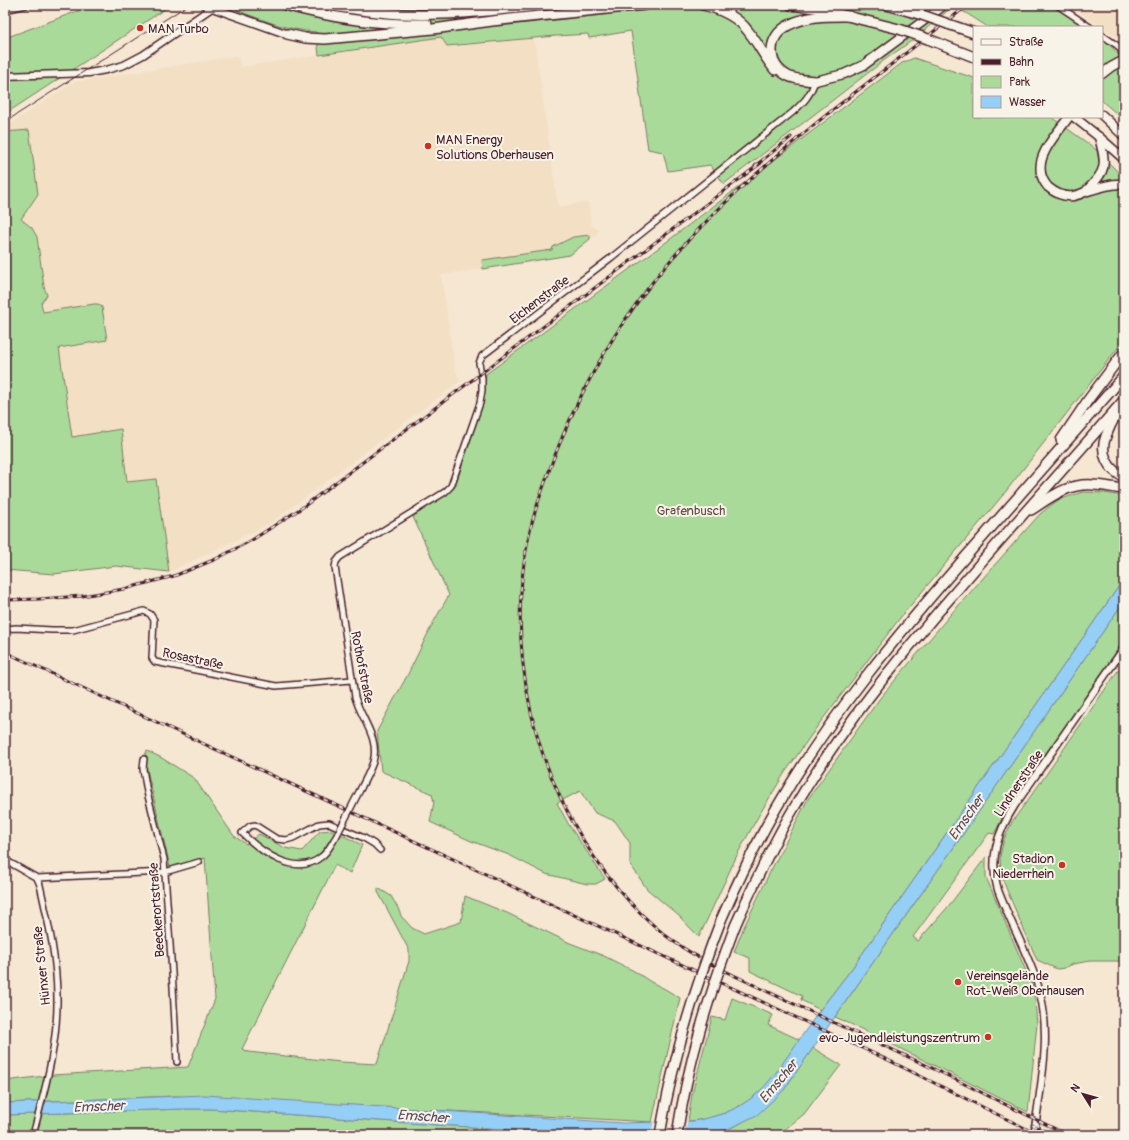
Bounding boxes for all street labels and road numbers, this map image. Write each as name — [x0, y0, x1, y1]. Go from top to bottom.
street label: Eichenstraße — [507, 272, 573, 327]
street label: Rothofstraße — [347, 630, 377, 705]
street label: Rosastraße — [161, 645, 225, 673]
street label: Lindnerstraße — [991, 747, 1047, 820]
street label: Beeckerortstraße — [146, 861, 168, 958]
street label: Hünxer Straße — [30, 925, 54, 1006]

